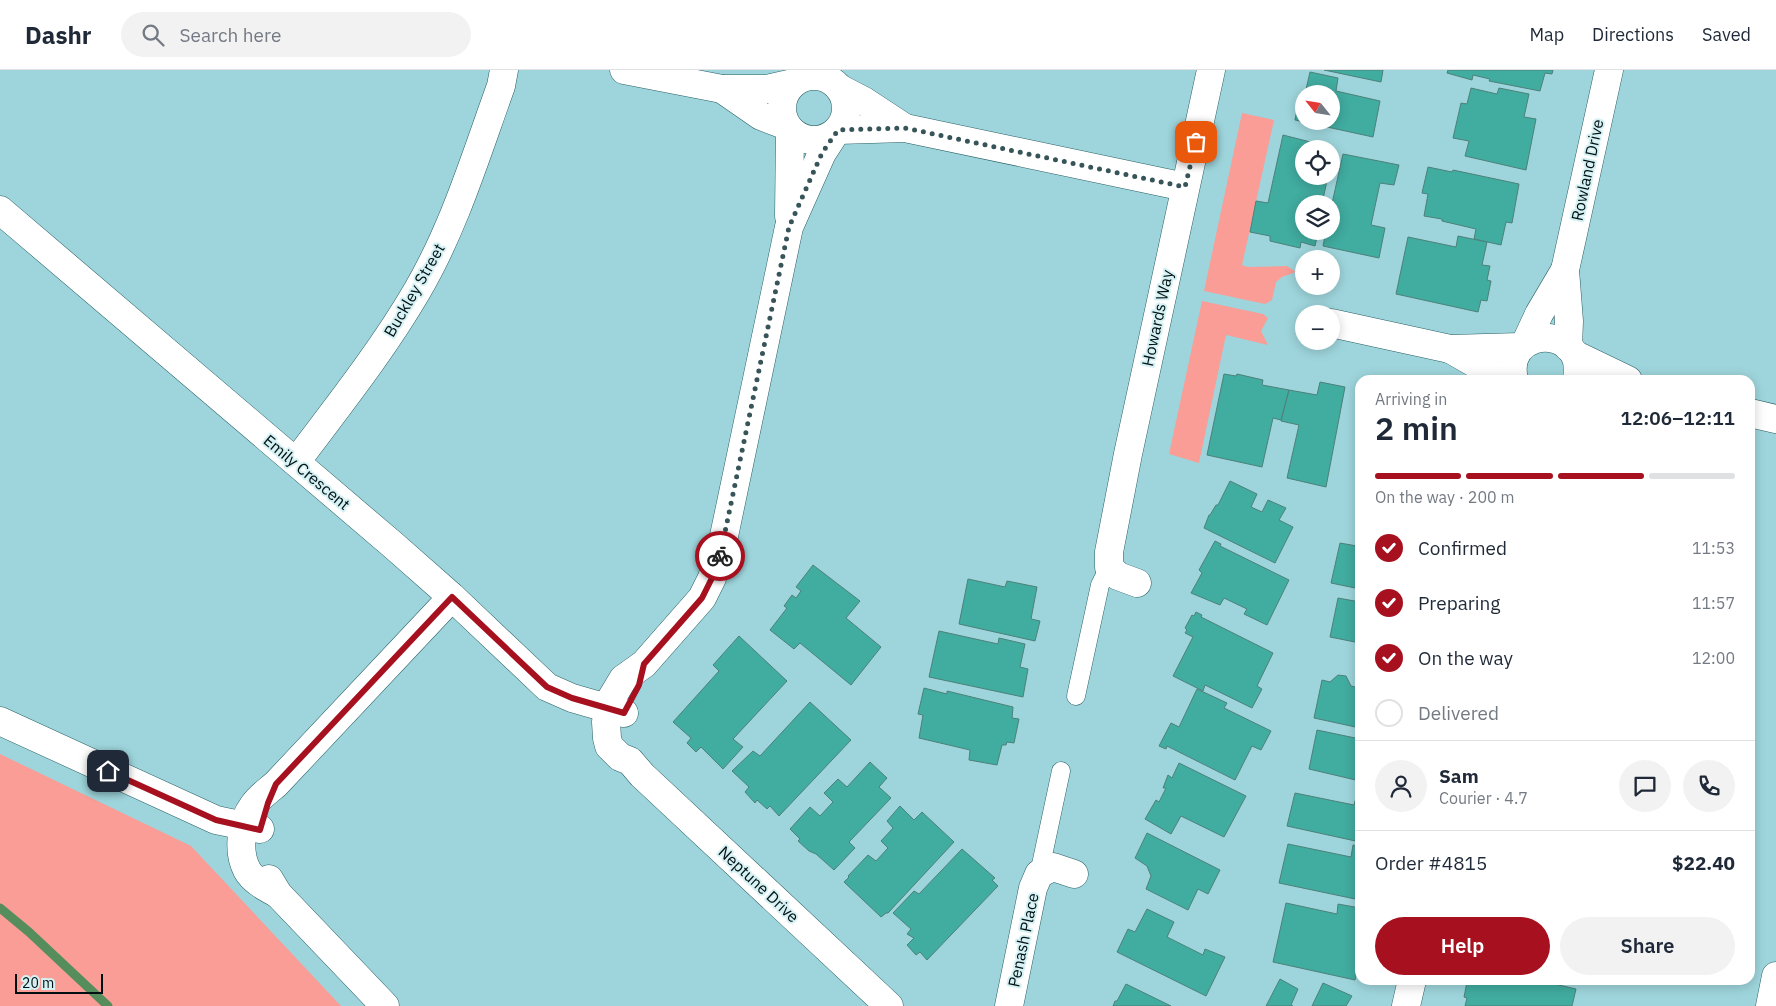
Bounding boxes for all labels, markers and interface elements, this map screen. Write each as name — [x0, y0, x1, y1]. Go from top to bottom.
search box — [121, 12, 471, 57]
text: Dashr — [25, 19, 91, 51]
icon: search — [139, 21, 167, 49]
text: Search here — [179, 23, 281, 47]
text: Map — [1529, 23, 1564, 46]
text: Directions — [1592, 23, 1674, 46]
text: Saved — [1702, 23, 1751, 46]
north arrow — [1295, 85, 1340, 130]
map controls — [1295, 85, 1340, 350]
street label: Rowland Drive — [1566, 117, 1608, 223]
pin — [1175, 121, 1217, 163]
icon: bag — [1182, 128, 1210, 156]
button: locate — [1295, 140, 1340, 185]
button: layers — [1295, 195, 1340, 240]
street label: Buckley Street — [379, 240, 449, 340]
button: + — [1295, 250, 1340, 295]
street label: Howards Way — [1137, 268, 1177, 368]
button: − — [1295, 305, 1340, 350]
text: Arriving in — [1375, 389, 1447, 409]
text: 12:06–12:11 — [1621, 406, 1735, 430]
text: 2 min — [1375, 407, 1458, 449]
street label: Emily Crescent — [260, 430, 354, 514]
text: On the way · 200 m — [1375, 487, 1514, 507]
courier — [695, 531, 745, 581]
icon: check — [1375, 534, 1403, 562]
text: Confirmed — [1418, 536, 1507, 560]
text: 11:53 — [1692, 538, 1735, 558]
icon: bike — [706, 542, 734, 570]
icon: check — [1375, 589, 1403, 617]
text: Preparing — [1418, 591, 1500, 615]
text: 11:57 — [1692, 593, 1735, 613]
icon: check — [1375, 644, 1403, 672]
text: On the way — [1418, 646, 1513, 670]
text: 12:00 — [1692, 648, 1735, 668]
text: Delivered — [1418, 701, 1499, 725]
pin — [87, 750, 129, 792]
icon: home — [94, 757, 122, 785]
button: person — [1375, 760, 1427, 812]
button: chat — [1619, 760, 1671, 812]
button: phone — [1683, 760, 1735, 812]
text: Sam — [1439, 764, 1479, 788]
text: Courier · 4.7 — [1439, 788, 1528, 808]
street label: Neptune Drive — [715, 842, 804, 927]
text: Order #4815 — [1375, 851, 1487, 875]
text: $22.40 — [1672, 851, 1735, 875]
street label: Penash Place — [1003, 891, 1043, 989]
button: Help — [1375, 917, 1550, 975]
button: Share — [1560, 917, 1735, 975]
scale bar — [15, 971, 102, 994]
text: 20 m — [22, 974, 54, 992]

